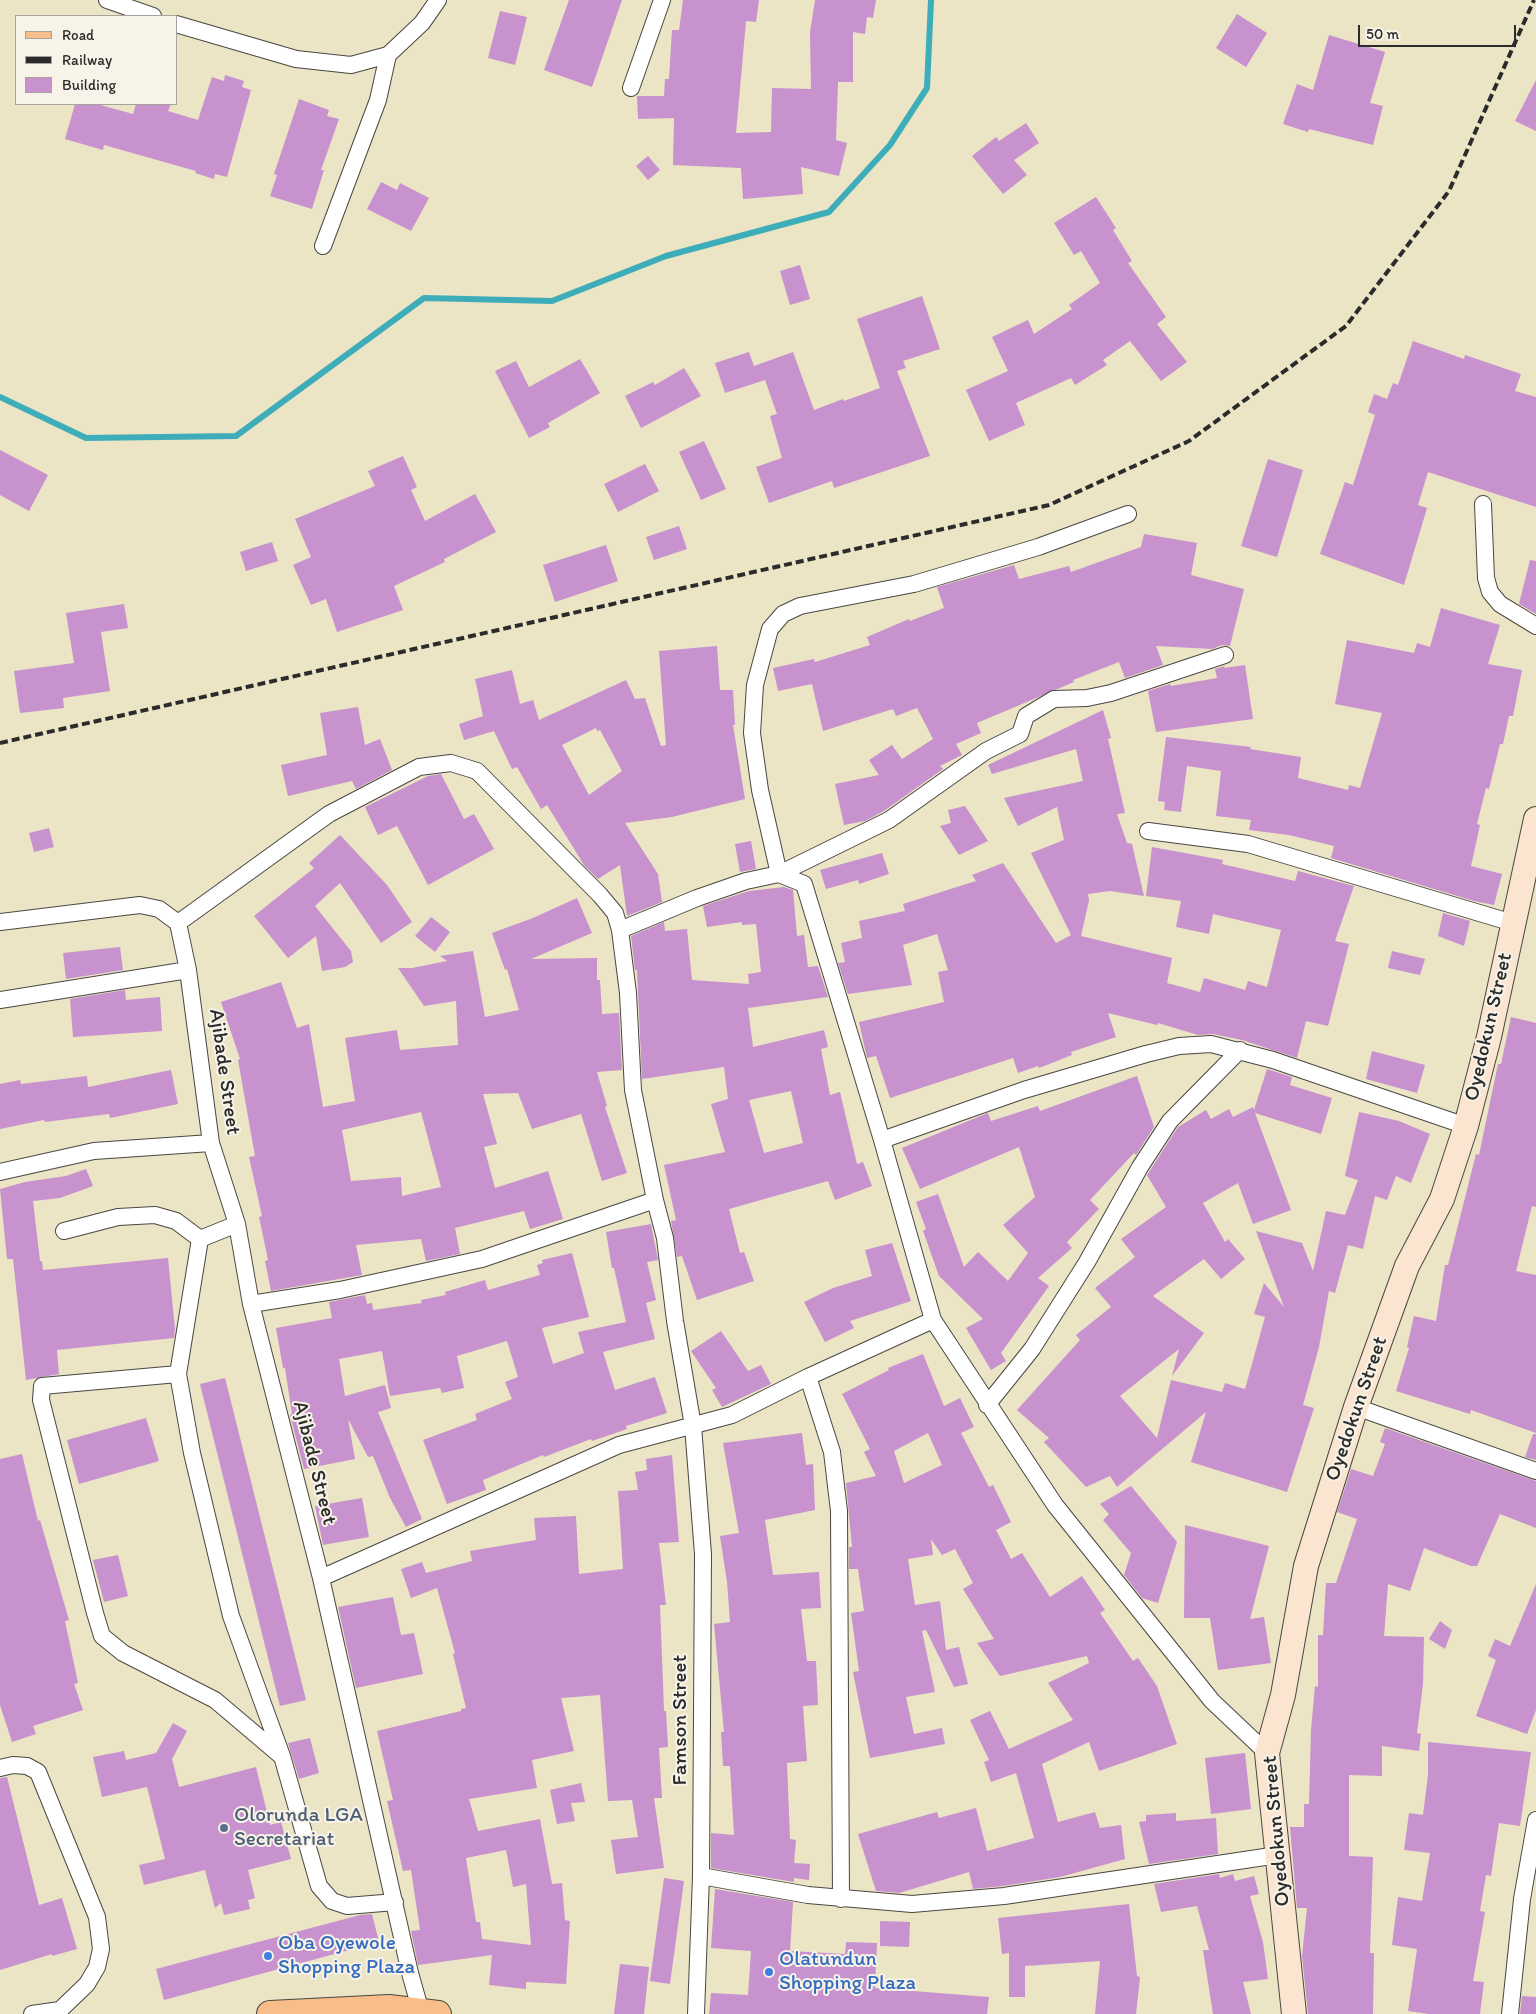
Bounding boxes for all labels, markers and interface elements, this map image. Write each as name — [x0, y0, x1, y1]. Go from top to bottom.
legend — [15, 15, 178, 105]
scale bar — [1361, 15, 1518, 47]
text: 50 m — [1366, 25, 1399, 43]
text: Road — [62, 26, 94, 44]
text: Railway — [62, 51, 112, 69]
text: Building — [62, 76, 116, 94]
street label: Oyedokun Street — [1460, 950, 1518, 1104]
street label: Ajibade Street — [203, 1007, 245, 1137]
street label: Oyedokun Street — [1320, 1333, 1394, 1485]
street label: Ajibade Street — [286, 1398, 342, 1528]
street label: Famson Street — [668, 1655, 694, 1785]
street label: Oyedokun Street — [1258, 1754, 1296, 1908]
place label: Olorunda LGA Secretariat — [234, 1803, 363, 1853]
marker: Olorunda LGA Secretariat — [218, 1822, 230, 1834]
place label: Oba Oyewole Shopping Plaza — [278, 1931, 415, 1981]
place label: Olatundun Shopping Plaza — [779, 1947, 916, 1997]
marker: Oba Oyewole Shopping Plaza — [262, 1950, 274, 1962]
marker: Olatundun Shopping Plaza — [763, 1966, 775, 1978]

